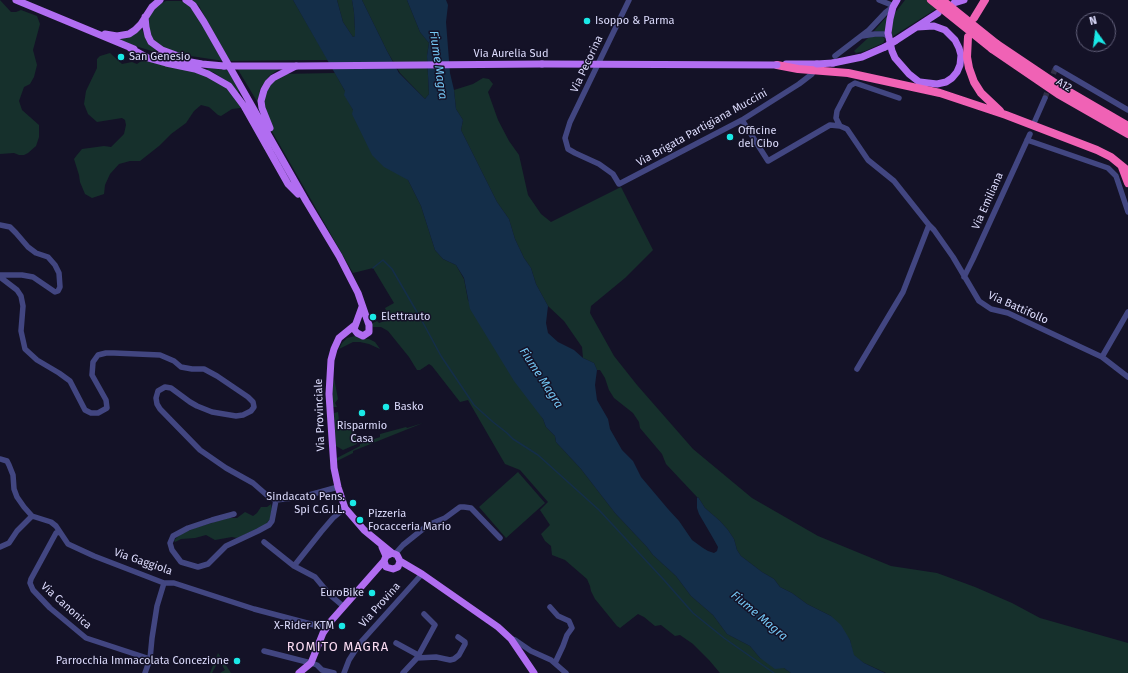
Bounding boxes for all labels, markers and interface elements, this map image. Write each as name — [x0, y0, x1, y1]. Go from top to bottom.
north arrow — [1076, 12, 1116, 52]
place label: Isoppo & Parma — [595, 14, 675, 28]
text: N — [1088, 14, 1098, 28]
marker: Isoppo & Parma — [582, 16, 592, 26]
water label: Fiume Magra — [426, 30, 450, 100]
street label: Via Pecorina — [568, 33, 606, 95]
street label: Via Aurelia Sud — [474, 47, 548, 61]
place label: San Genesio — [129, 50, 190, 64]
marker: San Genesio — [116, 52, 126, 62]
street label: A12 — [1054, 75, 1074, 95]
street label: Via Brigata Partigiana Muccini — [634, 86, 770, 170]
place label: Officine del Cibo — [738, 124, 779, 150]
marker: Officine del Cibo — [725, 132, 735, 142]
street label: Via Emiliana — [970, 170, 1006, 232]
street label: Via Battifollo — [986, 289, 1050, 327]
place label: Elettrauto — [381, 310, 430, 324]
marker: Elettrauto — [368, 312, 378, 322]
water label: Fiume Magra — [516, 345, 566, 411]
street label: Via Provinciale — [312, 378, 328, 452]
place label: Basko — [394, 400, 424, 414]
marker: Basko — [381, 402, 391, 412]
marker: Risparmio Casa — [357, 408, 367, 418]
place label: Risparmio Casa — [337, 419, 387, 445]
place label: Sindacato Pens. Spi C.G.I.L. — [266, 490, 345, 516]
marker: Sindacato Pens. Spi C.G.I.L. — [348, 498, 358, 508]
place label: Pizzeria Focacceria Mario — [368, 507, 451, 533]
marker: Pizzeria Focacceria Mario — [355, 515, 365, 525]
street label: Via Gaggiola — [112, 546, 174, 578]
street label: Via Canonica — [38, 580, 94, 632]
street label: Via Provina — [357, 580, 403, 630]
place label: EuroBike — [320, 586, 364, 600]
marker: EuroBike — [367, 588, 377, 598]
water label: Fiume Magra — [728, 588, 790, 644]
place label: X-Rider KTM — [274, 619, 334, 633]
marker: X-Rider KTM — [337, 621, 347, 631]
district label: ROMITO MAGRA — [287, 639, 389, 655]
place label: Parrocchia Immacolata Concezione — [56, 654, 229, 668]
marker: Parrocchia Immacolata Concezione — [232, 656, 242, 666]

